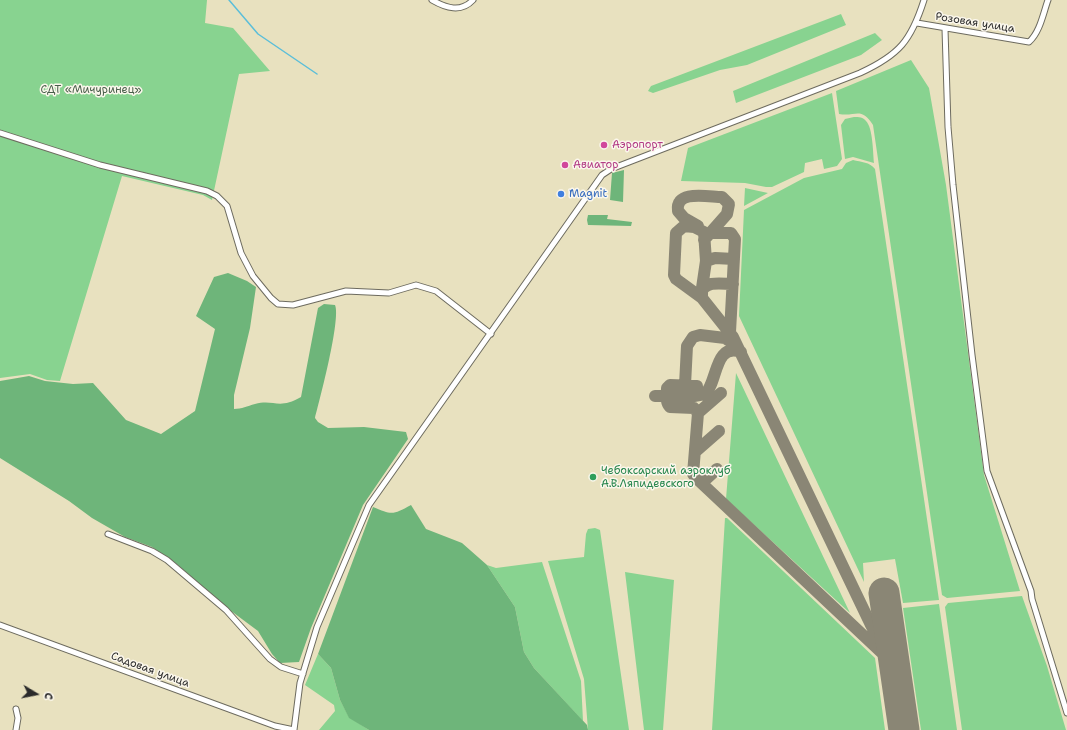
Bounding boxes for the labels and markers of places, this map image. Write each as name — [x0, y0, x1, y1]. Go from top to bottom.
place label: Аэропорт — [612, 138, 663, 152]
marker: Аэропорт — [599, 140, 609, 150]
place label: Авиатор — [573, 158, 618, 172]
marker: Авиатор — [560, 160, 570, 170]
place label: Magnit — [569, 187, 607, 201]
marker: Magnit — [556, 189, 566, 199]
place label: Чебоксарский аэроклуб А.В.Ляпидевского — [601, 464, 730, 490]
marker: Чебоксарский аэроклуб А.В.Ляпидевского — [588, 472, 598, 482]

